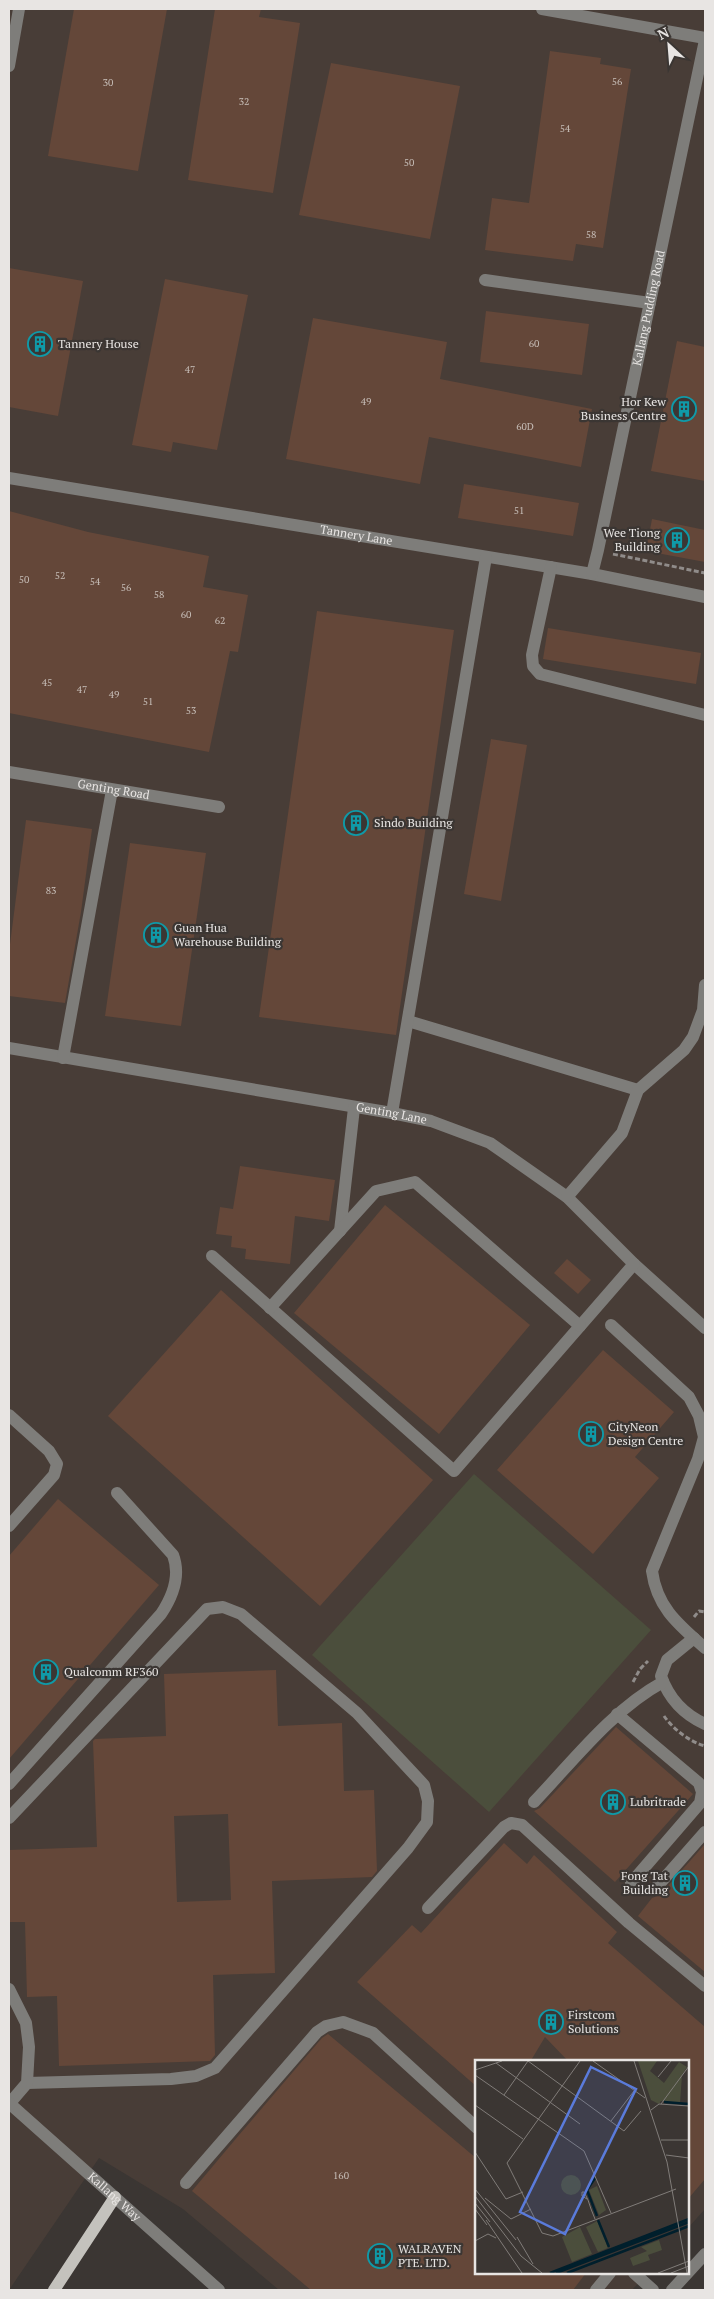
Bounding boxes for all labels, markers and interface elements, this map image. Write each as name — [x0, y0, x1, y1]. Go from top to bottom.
north arrow — [644, 20, 694, 70]
text: N — [654, 22, 672, 44]
house number: 56 — [612, 75, 623, 88]
house number: 30 — [103, 76, 113, 89]
house number: 32 — [239, 95, 249, 108]
house number: 54 — [560, 122, 571, 135]
house number: 50 — [404, 156, 414, 169]
house number: 58 — [586, 228, 596, 241]
street label: Kallang Pudding Road — [629, 248, 668, 367]
building icon: Tannery House — [27, 331, 53, 357]
place label: Tannery House — [58, 336, 139, 351]
house number: 60 — [529, 337, 539, 350]
house number: 47 — [185, 363, 195, 376]
place label: Hor Kew Business Centre — [581, 394, 666, 423]
house number: 49 — [361, 395, 371, 408]
building icon: Hor Kew Business Centre — [671, 396, 697, 422]
house number: 60D — [516, 420, 534, 433]
house number: 51 — [514, 504, 524, 517]
street label: Tannery Lane — [319, 521, 394, 548]
place label: Wee Tiong Building — [603, 525, 661, 554]
building icon: Wee Tiong Building — [664, 527, 690, 553]
house number: 52 — [55, 569, 65, 582]
house number: 50 — [19, 573, 29, 586]
house number: 54 — [90, 575, 101, 588]
house number: 56 — [121, 581, 132, 594]
house number: 58 — [154, 588, 164, 601]
house number: 60 — [181, 608, 191, 621]
house number: 62 — [215, 614, 225, 627]
house number: 45 — [42, 676, 52, 689]
house number: 47 — [77, 683, 87, 696]
house number: 49 — [109, 688, 119, 701]
house number: 51 — [143, 695, 153, 708]
house number: 53 — [186, 704, 196, 717]
street label: Genting Road — [77, 776, 151, 802]
building icon: Sindo Building — [343, 810, 369, 836]
place label: Sindo Building — [374, 815, 453, 830]
house number: 83 — [46, 884, 56, 897]
place label: Guan Hua Warehouse Building — [174, 920, 282, 949]
building icon: Guan Hua Warehouse Building — [143, 922, 169, 948]
street label: Genting Lane — [355, 1099, 428, 1127]
place label: CityNeon Design Centre — [608, 1419, 683, 1448]
building icon: CityNeon Design Centre — [578, 1421, 604, 1447]
building icon: Qualcomm RF360 — [33, 1659, 59, 1685]
place label: Qualcomm RF360 — [64, 1664, 158, 1679]
building icon: Lubritrade — [600, 1789, 626, 1815]
place label: Lubritrade — [630, 1794, 686, 1809]
place label: Fong Tat Building — [621, 1868, 669, 1897]
building icon: Fong Tat Building — [672, 1870, 698, 1896]
place label: Firstcom Solutions — [568, 2007, 619, 2036]
building icon: Firstcom Solutions — [538, 2009, 564, 2035]
inset map — [475, 2060, 689, 2274]
street label: Kallang Way — [85, 2169, 145, 2225]
house number: 160 — [333, 2169, 349, 2182]
place label: WALRAVEN PTE. LTD. — [398, 2241, 462, 2270]
building icon: WALRAVEN PTE. LTD. — [367, 2243, 393, 2269]

